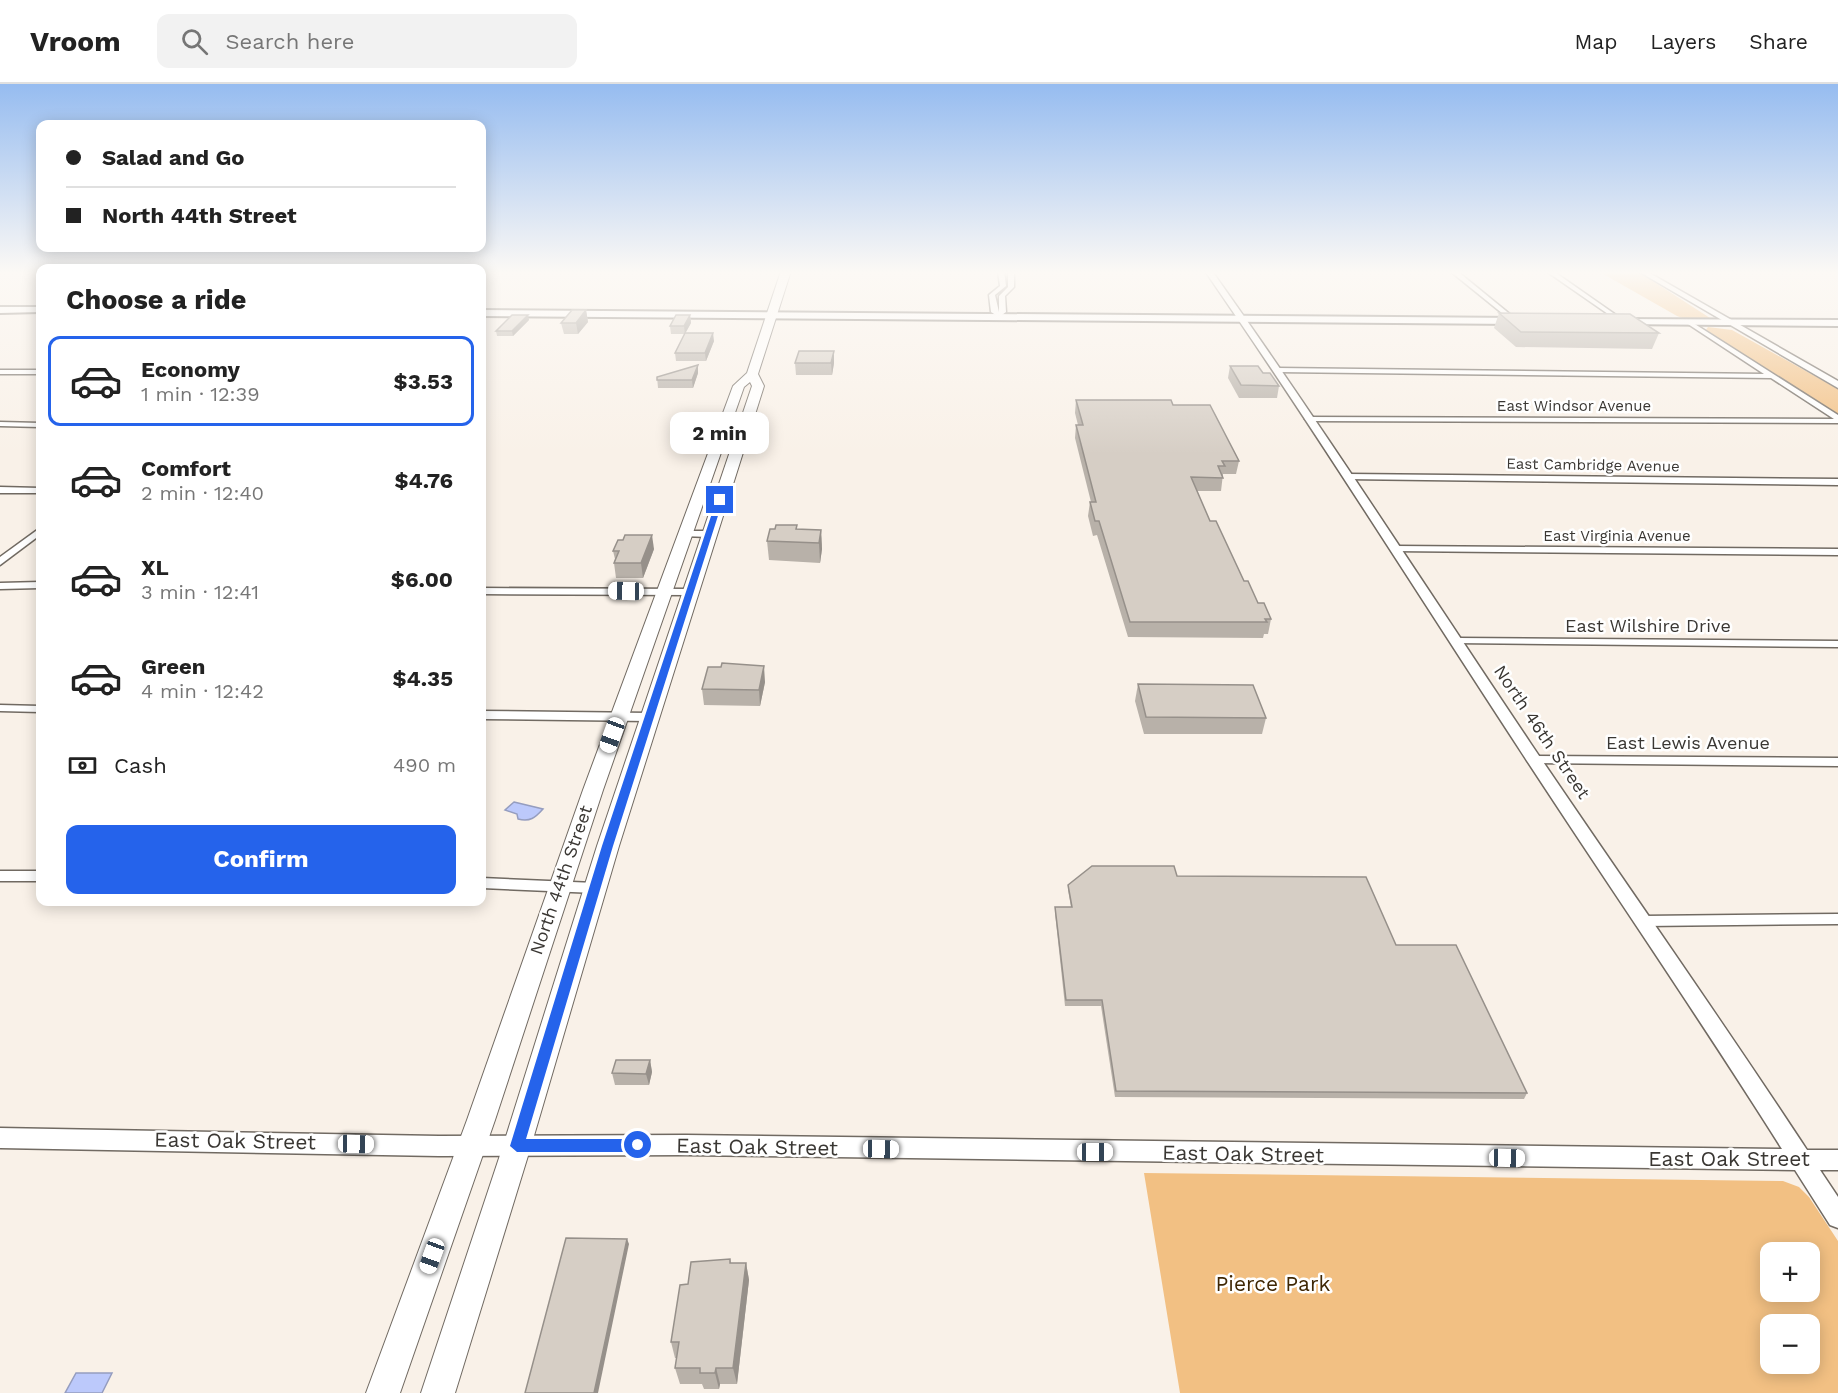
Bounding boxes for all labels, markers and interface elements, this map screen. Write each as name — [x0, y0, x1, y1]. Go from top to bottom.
search box — [157, 14, 577, 68]
text: Vroom — [30, 25, 121, 58]
icon: search — [178, 25, 211, 58]
text: Search here — [226, 29, 354, 54]
text: Map — [1574, 29, 1617, 54]
text: Layers — [1650, 29, 1716, 54]
text: Share — [1749, 29, 1808, 54]
text: Salad and Go — [102, 145, 245, 170]
text: North 44th Street — [102, 203, 297, 228]
text: Choose a ride — [66, 284, 246, 316]
icon: car — [69, 354, 123, 408]
text: Economy — [141, 357, 240, 382]
text: $3.53 — [394, 369, 453, 394]
text: 1 min · 12:39 — [141, 382, 260, 406]
street label: East Windsor Avenue — [1497, 397, 1651, 415]
callout: 2 min — [670, 413, 770, 455]
text: 2 min — [692, 421, 747, 445]
icon: car — [69, 453, 123, 507]
street label: East Cambridge Avenue — [1506, 454, 1680, 476]
text: Comfort — [141, 456, 231, 481]
text: $4.76 — [395, 468, 453, 493]
text: 2 min · 12:40 — [141, 481, 264, 505]
route end — [706, 486, 733, 513]
street label: East Virginia Avenue — [1543, 527, 1691, 545]
icon: car — [69, 552, 123, 606]
text: XL — [141, 555, 169, 580]
text: $6.00 — [391, 567, 453, 592]
text: 3 min · 12:41 — [141, 580, 259, 604]
car — [608, 582, 644, 600]
street label: East Wilshire Drive — [1565, 615, 1731, 636]
icon: car — [69, 651, 123, 705]
text: Green — [141, 654, 205, 679]
street label: North 46th Street — [1490, 661, 1595, 803]
text: $4.35 — [393, 666, 453, 691]
text: 4 min · 12:42 — [141, 679, 264, 703]
car — [597, 715, 627, 755]
street label: East Lewis Avenue — [1606, 732, 1770, 753]
icon: cash — [66, 749, 99, 782]
text: Cash — [114, 753, 167, 778]
text: 490 m — [393, 753, 456, 777]
street label: North 44th Street — [525, 802, 596, 957]
button: Confirm — [66, 825, 456, 894]
street label: East Oak Street — [154, 1127, 316, 1154]
route start — [624, 1131, 651, 1158]
street label: East Oak Street — [676, 1133, 838, 1160]
car — [338, 1135, 374, 1153]
car — [863, 1140, 899, 1158]
street label: East Oak Street — [1162, 1140, 1324, 1167]
car — [1077, 1143, 1113, 1161]
street label: East Oak Street — [1648, 1146, 1810, 1171]
car — [1489, 1149, 1525, 1167]
car — [417, 1236, 447, 1276]
map controls — [1760, 1242, 1820, 1374]
button: + — [1760, 1242, 1820, 1302]
park label: Pierce Park — [1216, 1271, 1331, 1296]
button: − — [1760, 1314, 1820, 1374]

